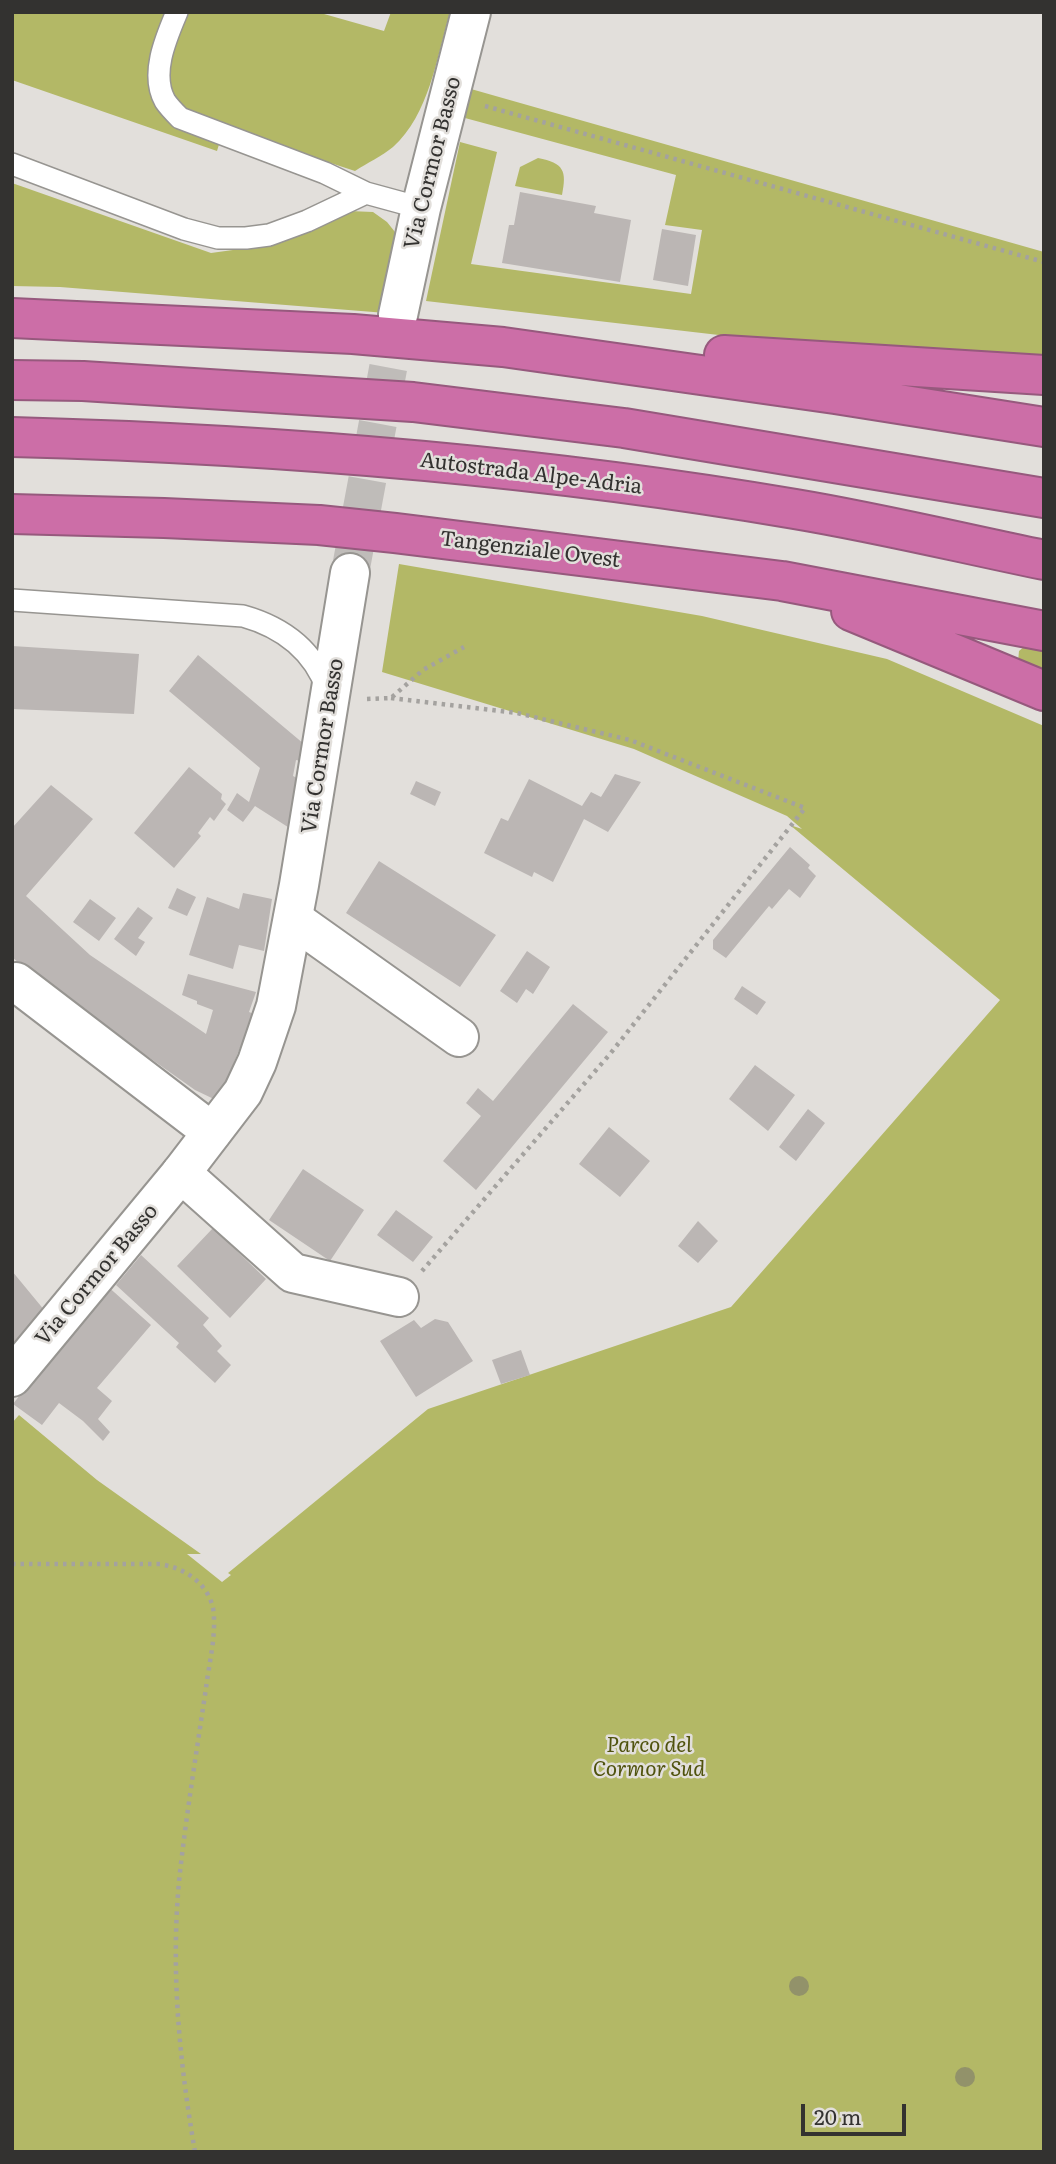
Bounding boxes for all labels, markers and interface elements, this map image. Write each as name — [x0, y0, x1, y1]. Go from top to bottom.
street label: Via Cormor Basso — [399, 74, 467, 252]
street label: Autostrada Alpe-Adria — [418, 448, 644, 500]
street label: Tangenziale Ovest — [438, 526, 622, 574]
street label: Via Cormor Basso — [297, 657, 349, 835]
street label: Via Cormor Basso — [30, 1199, 164, 1351]
park label: Parco del Cormor Sud — [593, 1733, 705, 1783]
scale bar — [804, 2090, 909, 2134]
text: 20 m — [814, 2100, 861, 2131]

